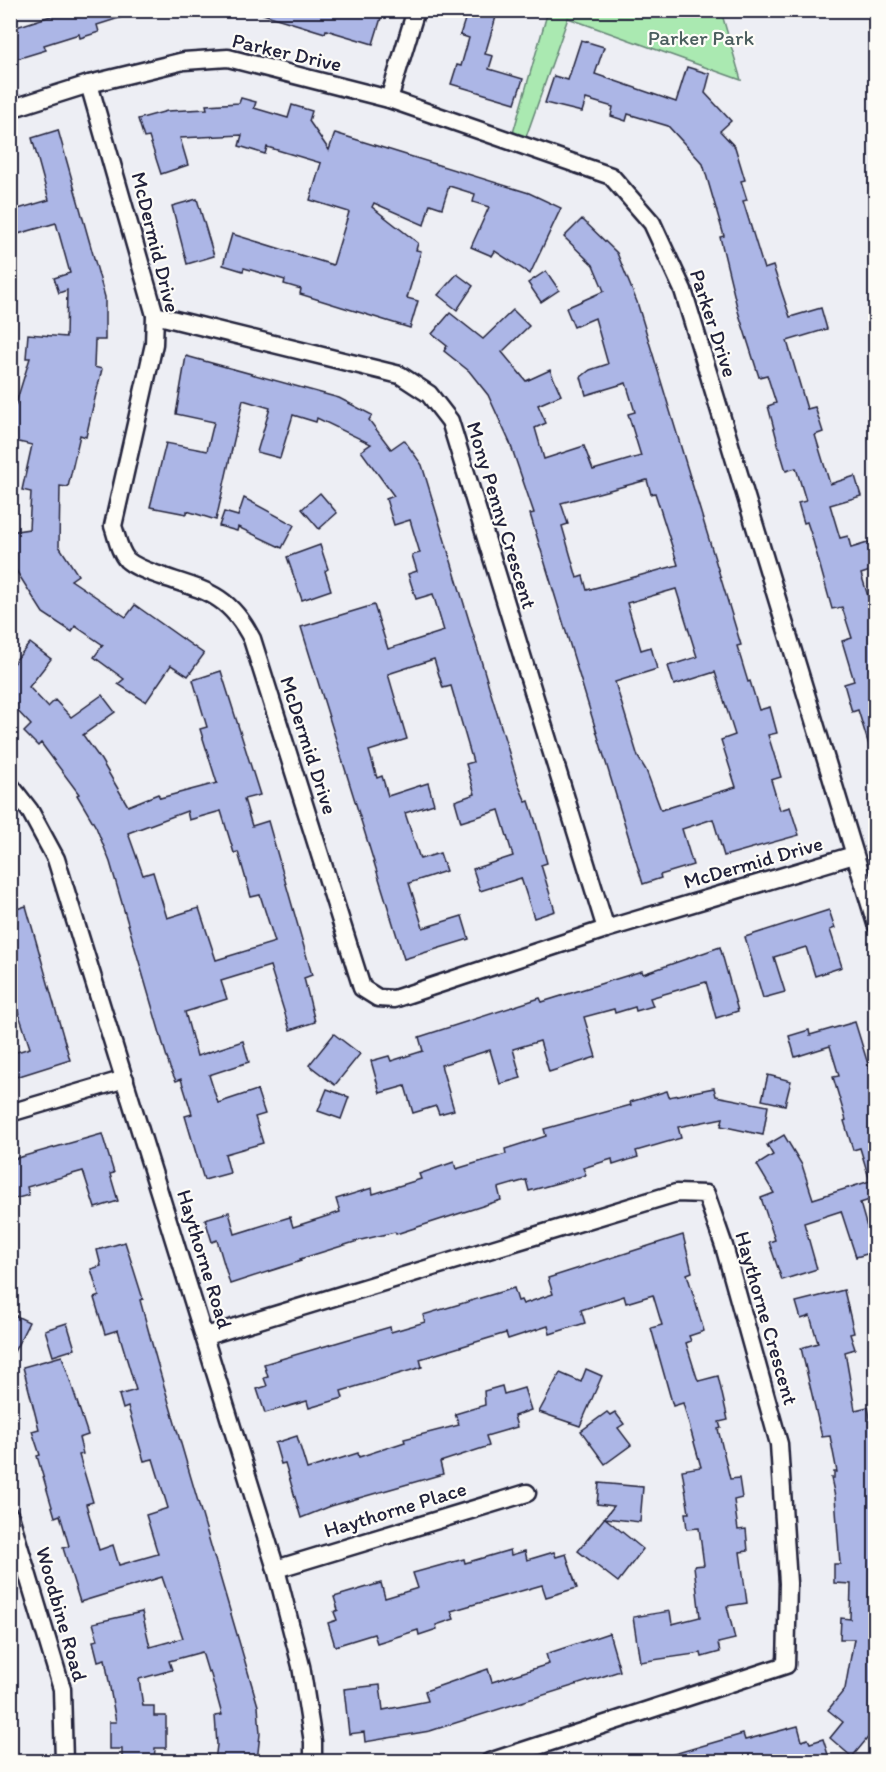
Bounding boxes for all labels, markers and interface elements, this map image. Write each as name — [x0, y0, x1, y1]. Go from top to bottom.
park label: Parker Park — [648, 25, 754, 50]
street label: Parker Drive — [230, 27, 344, 77]
street label: McDermid Drive — [126, 169, 186, 315]
street label: Parker Drive — [685, 266, 743, 380]
street label: Mony Penny Crescent — [462, 418, 542, 612]
street label: McDermid Drive — [275, 673, 343, 817]
street label: McDermid Drive — [680, 830, 826, 894]
street label: Haythorne Road — [172, 1186, 238, 1332]
street label: Haythorne Crescent — [730, 1228, 804, 1408]
street label: Haythorne Place — [321, 1475, 469, 1543]
street label: Woodbine Road — [31, 1544, 93, 1685]

